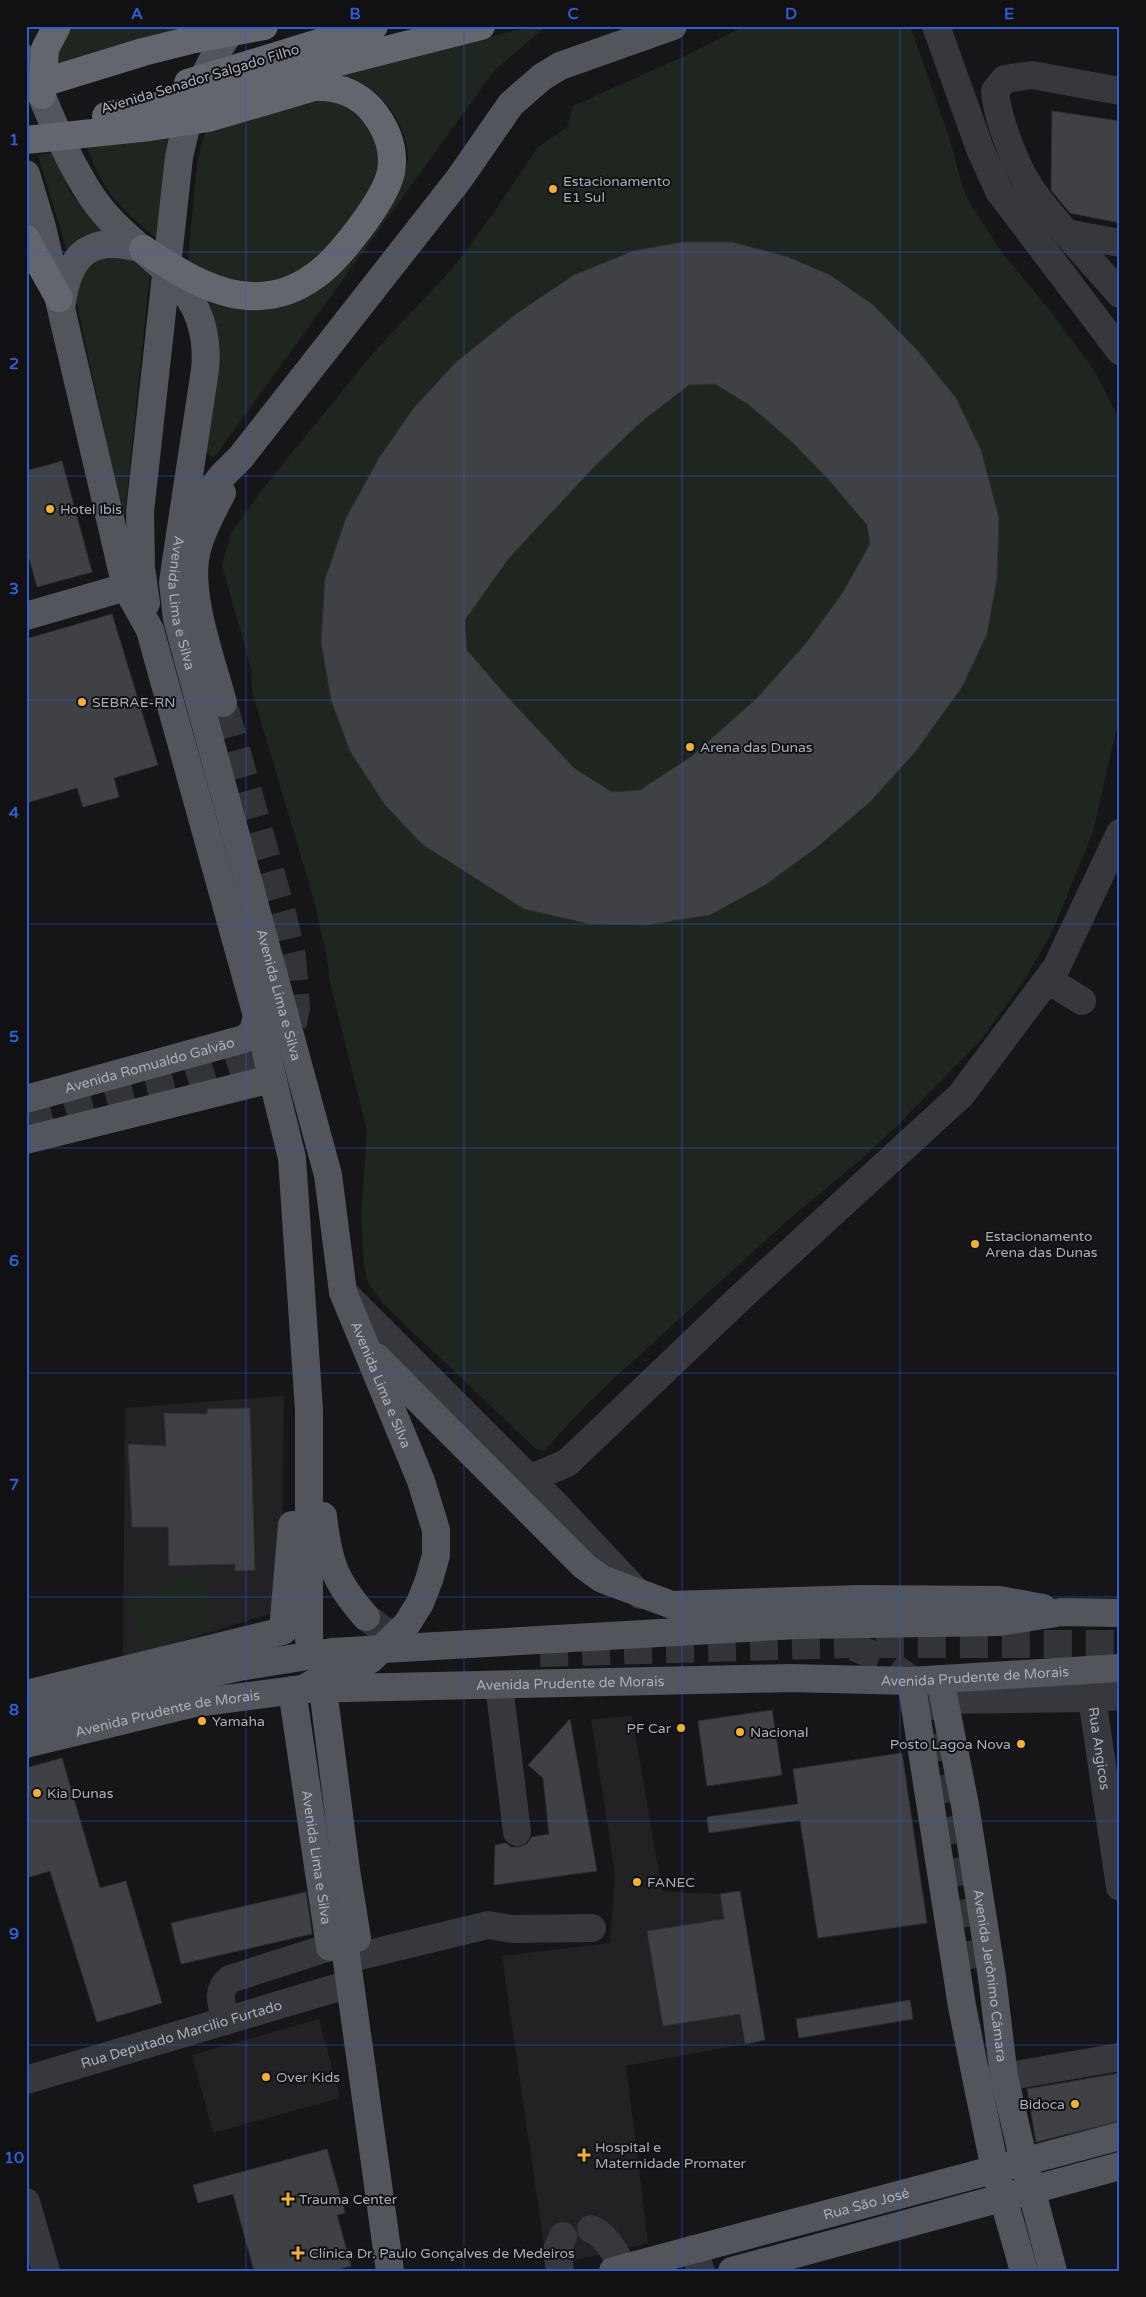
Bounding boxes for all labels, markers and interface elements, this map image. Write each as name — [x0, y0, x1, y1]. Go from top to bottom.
text: A — [131, 4, 143, 24]
text: B — [349, 4, 361, 24]
text: C — [567, 4, 579, 24]
text: D — [785, 4, 797, 24]
text: E — [1004, 4, 1014, 24]
street label: Avenida Senador Salgado Filho — [99, 41, 301, 117]
text: 1 — [9, 130, 19, 150]
place label: Estacionamento E1 Sul — [563, 173, 670, 206]
marker: Estacionamento E1 Sul — [547, 183, 559, 195]
text: 2 — [9, 354, 19, 374]
place label: Hotel Ibis — [60, 501, 122, 518]
marker: Hotel Ibis — [44, 503, 56, 515]
street label: Avenida Lima e Silva — [164, 535, 199, 672]
text: 3 — [9, 579, 19, 599]
place label: SEBRAE-RN — [92, 694, 176, 711]
marker: SEBRAE-RN — [76, 696, 88, 708]
place label: Arena das Dunas — [700, 739, 813, 756]
marker: Arena das Dunas — [684, 741, 696, 753]
text: 4 — [9, 803, 19, 823]
street label: Avenida Lima e Silva — [253, 927, 305, 1063]
text: 5 — [9, 1027, 19, 1047]
street label: Avenida Romualdo Galvão — [63, 1034, 236, 1097]
place label: Estacionamento Arena das Dunas — [985, 1228, 1098, 1261]
marker: Estacionamento Arena das Dunas — [969, 1238, 981, 1250]
text: 6 — [9, 1251, 19, 1271]
street label: Avenida Lima e Silva — [347, 1319, 415, 1451]
text: 7 — [9, 1475, 19, 1495]
street label: Avenida Prudente de Morais — [881, 1663, 1070, 1690]
street label: Avenida Prudente de Morais — [476, 1672, 665, 1694]
street label: Avenida Prudente de Morais — [73, 1686, 261, 1740]
text: 8 — [9, 1700, 19, 1720]
street label: Rua Angicos — [1085, 1706, 1114, 1791]
place label: Yamaha — [212, 1713, 265, 1730]
marker: Yamaha — [196, 1715, 208, 1727]
place label: PF Car — [626, 1720, 672, 1737]
marker: PF Car — [675, 1722, 687, 1734]
place label: Nacional — [750, 1724, 808, 1741]
marker: Nacional — [734, 1726, 746, 1738]
place label: Posto Lagoa Nova — [890, 1736, 1011, 1753]
marker: Posto Lagoa Nova — [1015, 1738, 1027, 1750]
place label: Kia Dunas — [47, 1785, 114, 1802]
marker: Kia Dunas — [31, 1787, 43, 1799]
street label: Avenida Lima e Silva — [298, 1789, 335, 1926]
place label: FANEC — [647, 1874, 695, 1891]
marker: FANEC — [631, 1876, 643, 1888]
street label: Avenida Jerônimo Câmara — [970, 1888, 1011, 2063]
text: 9 — [9, 1924, 19, 1944]
street label: Rua Deputado Marcilio Furtado — [79, 1996, 284, 2072]
place label: Over Kids — [276, 2069, 340, 2086]
marker: Over Kids — [260, 2071, 272, 2083]
place label: Bidoca — [1019, 2096, 1065, 2113]
marker: Bidoca — [1069, 2098, 1081, 2110]
place label: Hospital e Maternidade Promater — [595, 2139, 747, 2172]
text: 10 — [4, 2148, 24, 2168]
marker: Hospital e Maternidade Promater — [577, 2148, 591, 2162]
street label: Rua São José — [821, 2184, 911, 2223]
place label: Trauma Center — [299, 2191, 398, 2208]
marker: Trauma Center — [281, 2192, 295, 2206]
place label: Clínica Dr. Paulo Gonçalves de Medeiros — [309, 2245, 575, 2262]
marker: Clínica Dr. Paulo Gonçalves de Medeiros — [291, 2246, 305, 2260]

